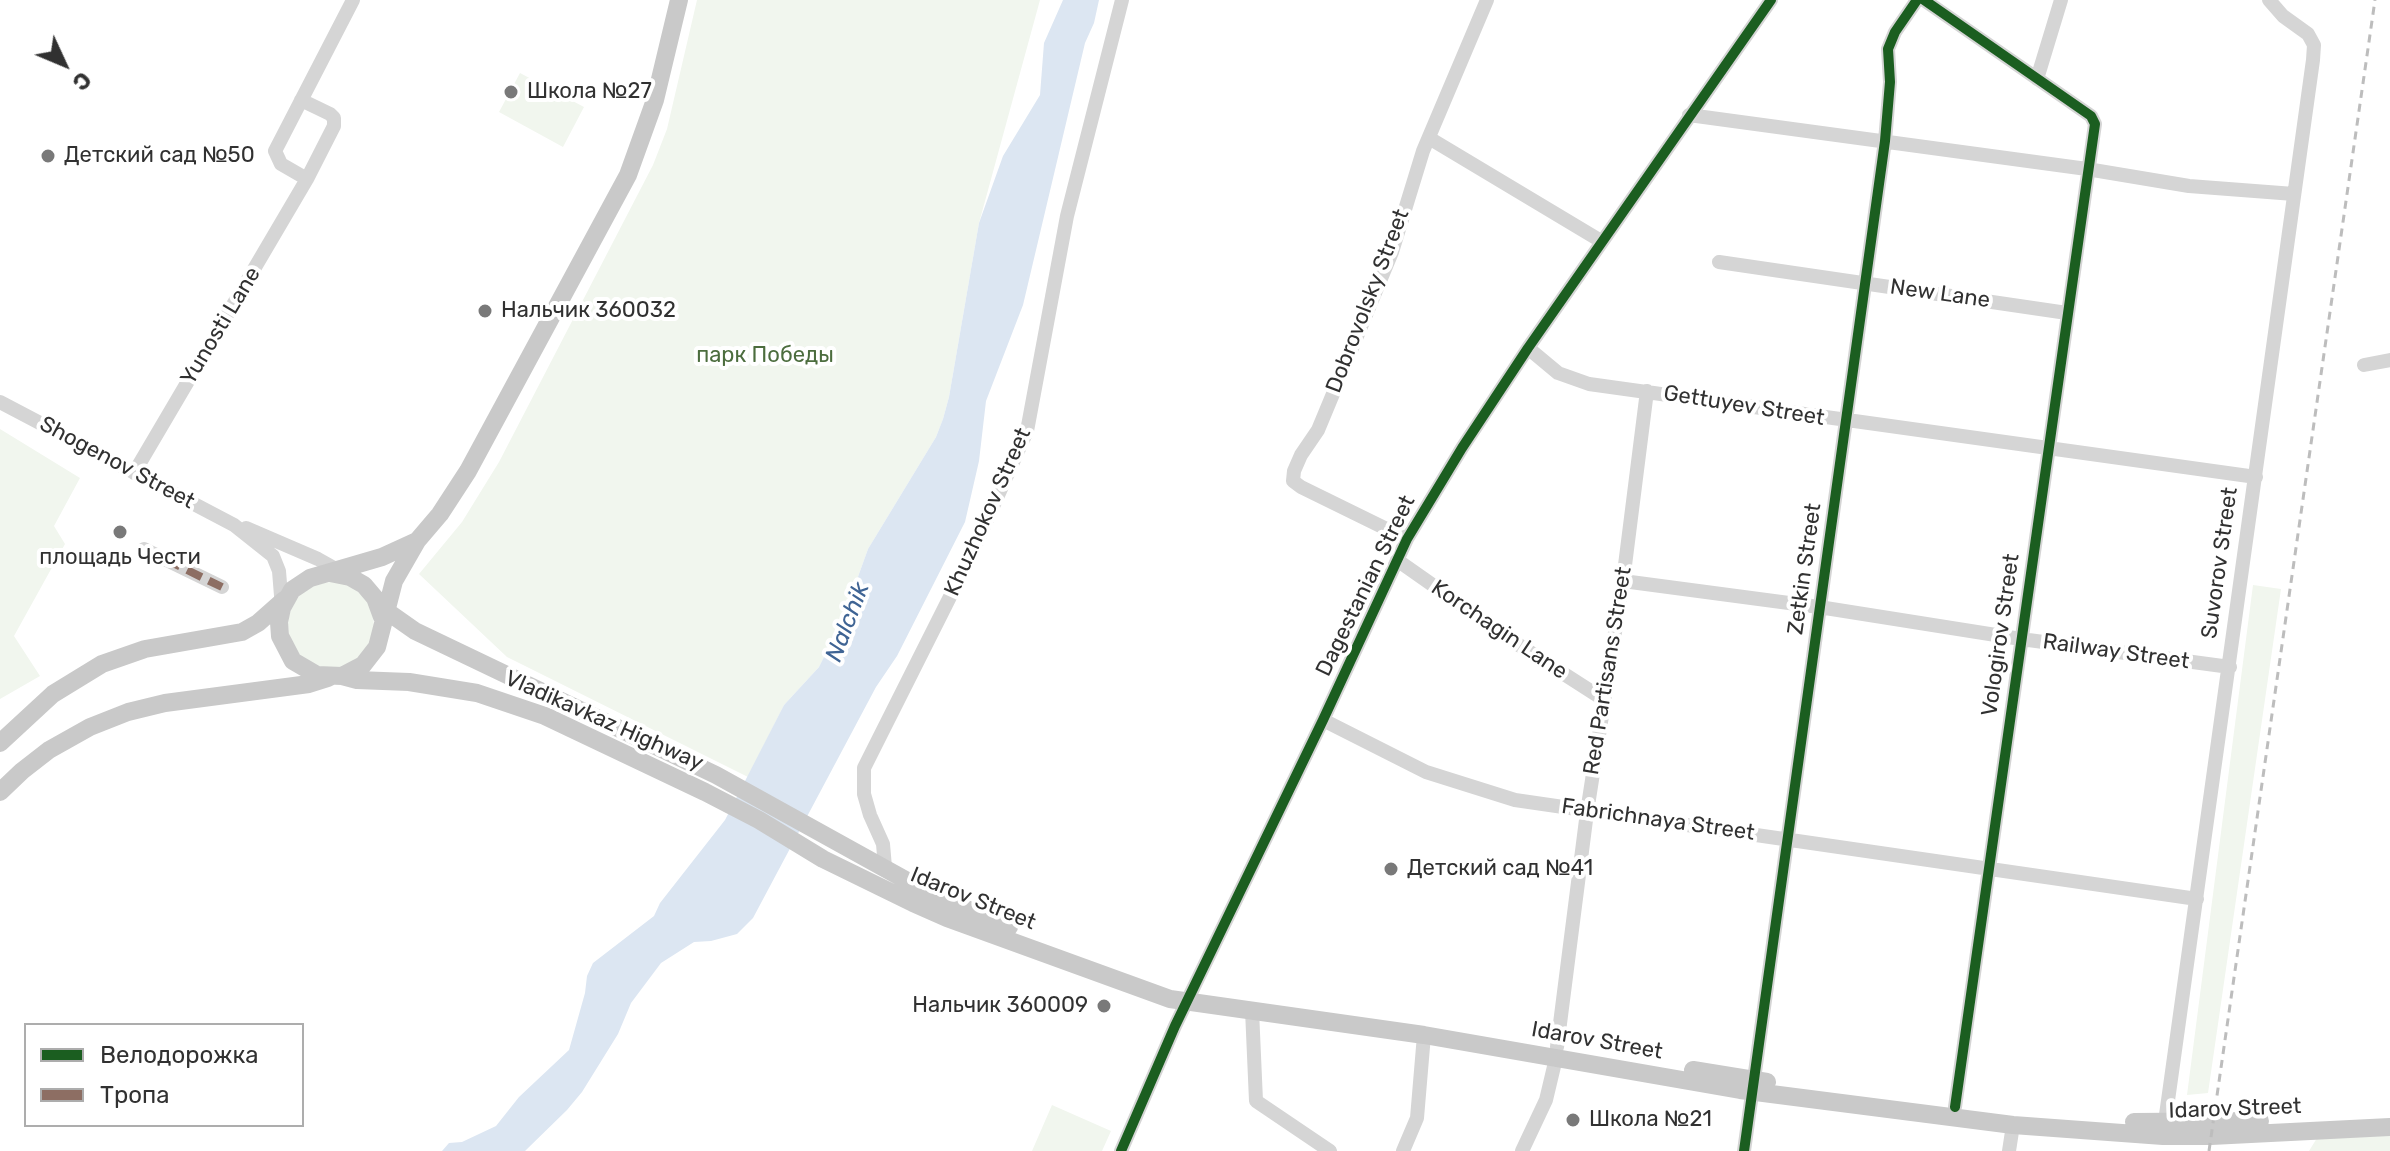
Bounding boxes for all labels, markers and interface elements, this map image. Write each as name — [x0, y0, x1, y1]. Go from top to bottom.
north arrow — [24, 24, 104, 104]
text: С — [67, 66, 97, 96]
place label: Школа №27 — [527, 79, 652, 105]
marker: Школа №27 — [502, 83, 520, 101]
place label: Детский сад №50 — [64, 143, 255, 169]
marker: Детский сад №50 — [39, 147, 57, 165]
street label: Dobrovolsky Street — [1321, 205, 1415, 397]
street label: Yunosti Lane — [176, 262, 266, 390]
street label: New Lane — [1888, 274, 1992, 314]
place label: Нальчик 360032 — [501, 298, 676, 324]
marker: Нальчик 360032 — [476, 302, 494, 320]
park label: парк Победы — [696, 343, 834, 369]
street label: Gettuyev Street — [1662, 380, 1826, 432]
street label: Shogenov Street — [35, 411, 199, 515]
street label: Khuzhokov Street — [939, 424, 1037, 600]
street label: Suvorov Street — [2196, 485, 2244, 641]
street label: Dagestanian Street — [1311, 491, 1421, 681]
street label: Zetkin Street — [1783, 501, 1827, 637]
marker: площадь Чести — [111, 523, 129, 541]
place label: площадь Чести — [39, 545, 201, 571]
street label: Vologirov Street — [1977, 552, 2025, 718]
street label: Red Partisans Street — [1579, 565, 1637, 777]
street label: Korchagin Lane — [1426, 575, 1572, 685]
water label: Nalchik — [820, 578, 876, 666]
street label: Railway Street — [2041, 629, 2191, 675]
street label: Vladikavkaz Highway — [501, 665, 707, 777]
street label: Fabrichnaya Street — [1560, 793, 1756, 847]
place label: Детский сад №41 — [1407, 856, 1593, 882]
marker: Детский сад №41 — [1382, 860, 1400, 878]
street label: Idarov Street — [906, 862, 1040, 936]
place label: Нальчик 360009 — [912, 993, 1088, 1019]
marker: Нальчик 360009 — [1095, 997, 1113, 1015]
street label: Idarov Street — [1529, 1016, 1665, 1066]
legend — [24, 1023, 304, 1127]
text: Велодорожка — [100, 1041, 259, 1069]
text: Тропа — [100, 1081, 169, 1109]
street label: Idarov Street — [2168, 1093, 2302, 1125]
place label: Школа №21 — [1589, 1107, 1712, 1133]
marker: Школа №21 — [1564, 1111, 1582, 1129]

